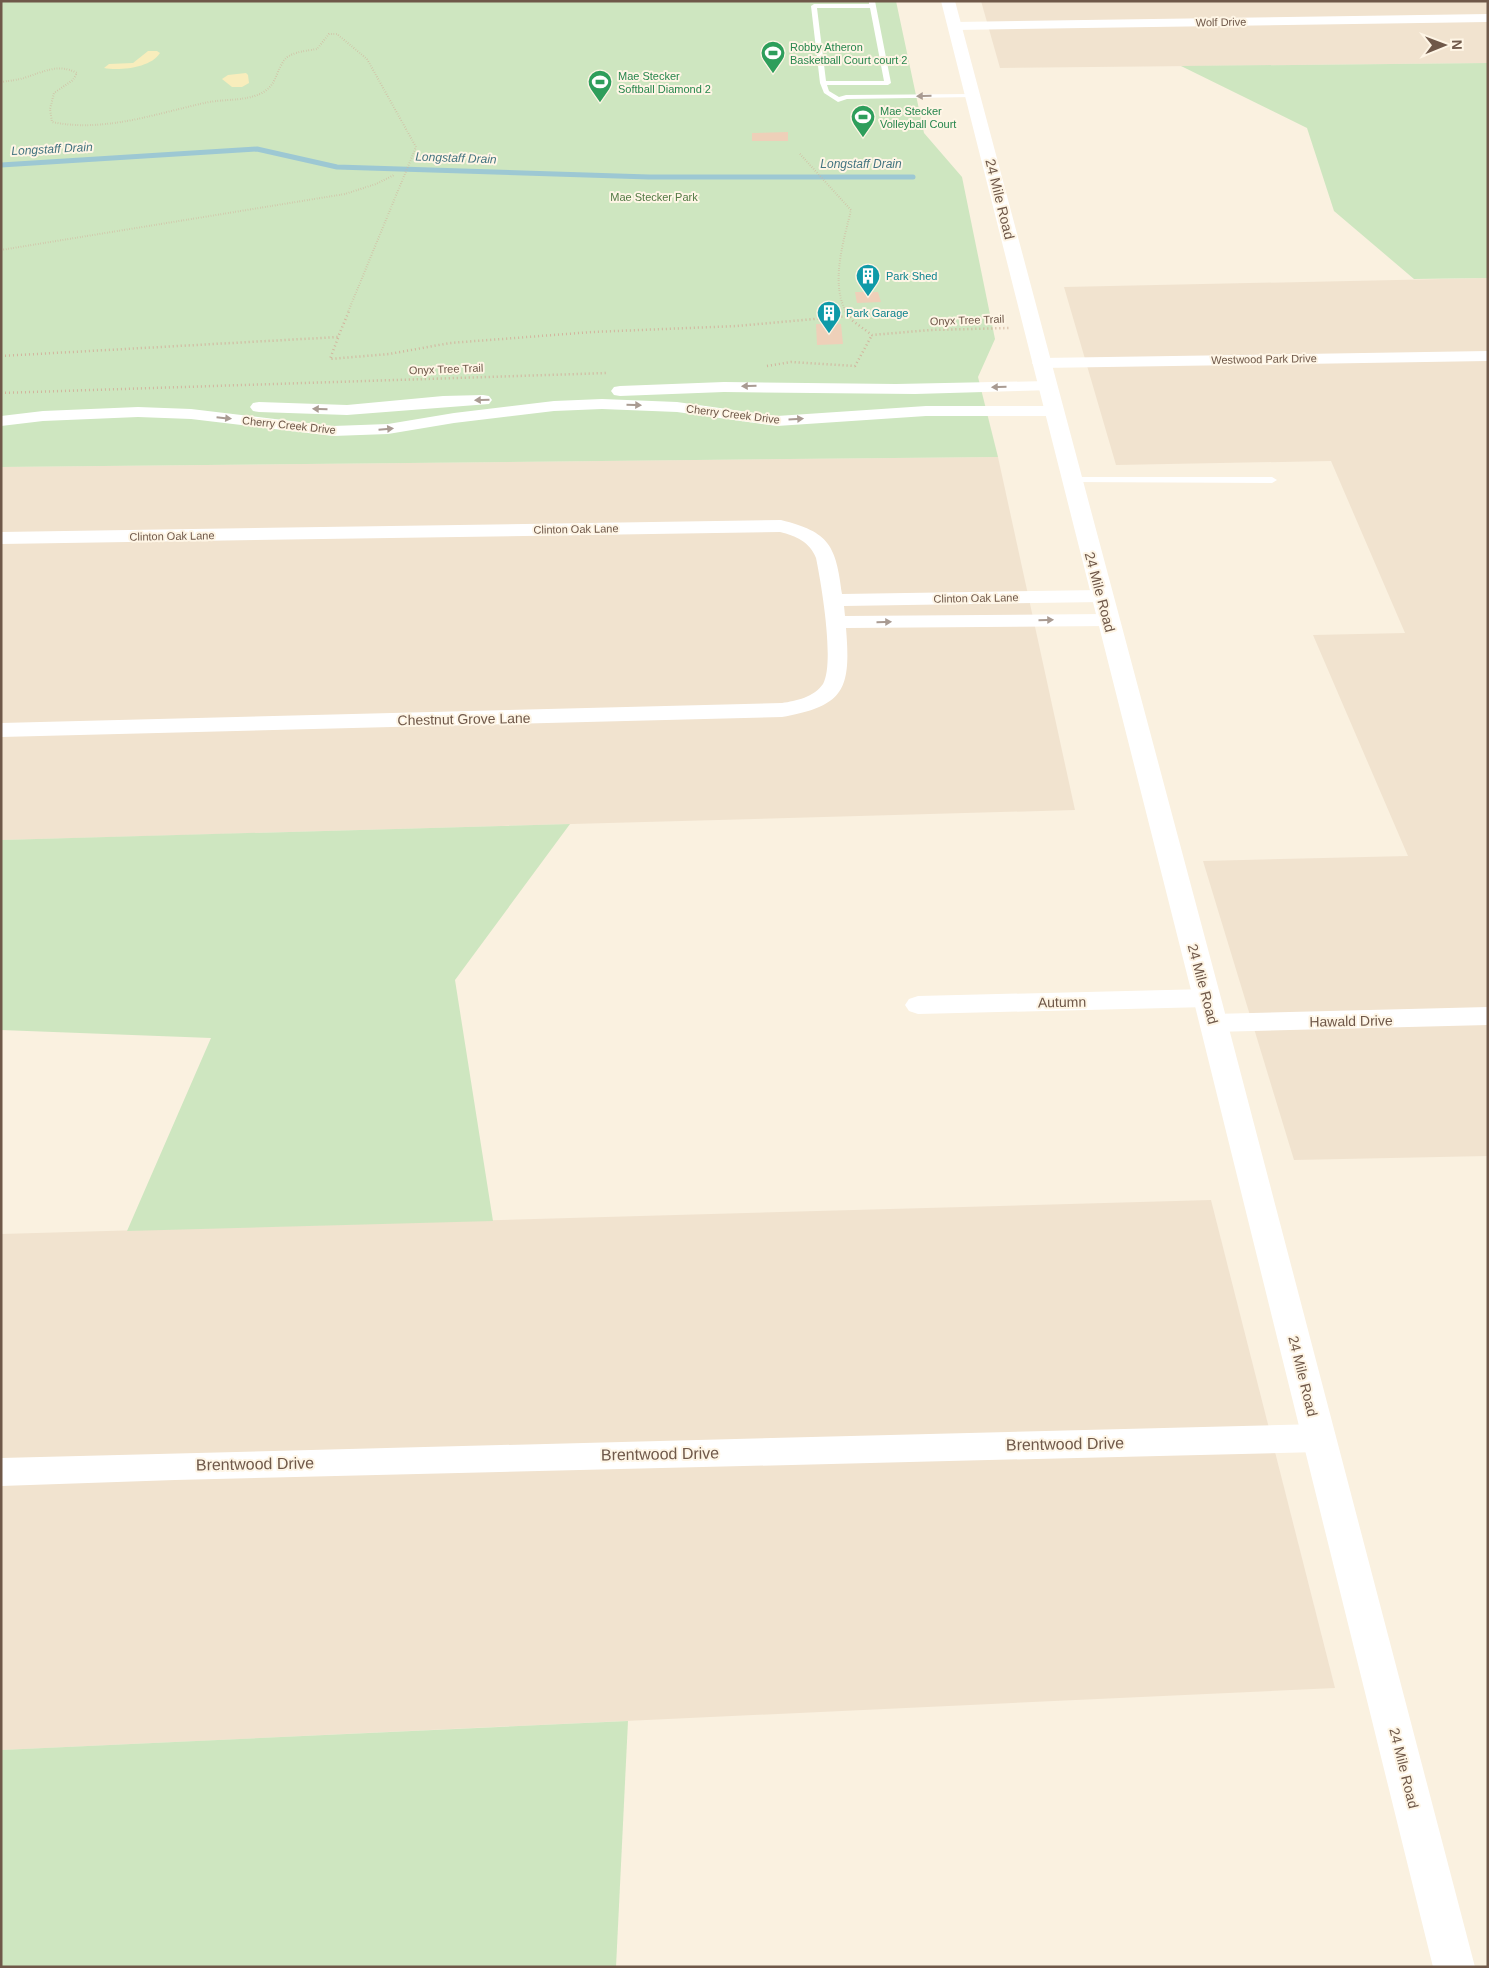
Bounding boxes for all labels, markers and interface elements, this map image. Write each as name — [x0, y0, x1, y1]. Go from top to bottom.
street label: Wolf Drive — [1196, 16, 1246, 28]
north arrow — [1419, 20, 1469, 70]
sports icon: Robby Atheron Basketball Court court 2 — [760, 40, 786, 74]
text: N — [1449, 40, 1465, 50]
place label: Robby Atheron Basketball Court court 2 — [790, 41, 907, 66]
sports icon: Mae Stecker Softball Diamond 2 — [587, 69, 613, 103]
place label: Mae Stecker Softball Diamond 2 — [618, 70, 711, 95]
one-way arrow — [916, 92, 932, 100]
sports icon: Mae Stecker Volleyball Court — [850, 104, 876, 138]
place label: Mae Stecker Volleyball Court — [880, 105, 956, 130]
water label: Longstaff Drain — [11, 140, 93, 158]
water label: Longstaff Drain — [415, 150, 497, 166]
water label: Longstaff Drain — [820, 157, 902, 171]
street label: 24 Mile Road — [982, 157, 1018, 241]
park label: Mae Stecker Park — [610, 191, 698, 203]
building icon: Park Shed — [855, 263, 881, 297]
place label: Park Shed — [886, 270, 937, 282]
building icon: Park Garage — [816, 300, 842, 334]
place label: Park Garage — [846, 307, 908, 319]
street label: Onyx Tree Trail — [930, 313, 1004, 327]
street label: Westwood Park Drive — [1211, 352, 1317, 366]
street label: Onyx Tree Trail — [409, 362, 483, 376]
one-way arrow — [741, 382, 757, 390]
one-way arrow — [991, 383, 1007, 391]
one-way arrow — [474, 396, 490, 404]
one-way arrow — [627, 402, 643, 410]
street label: Cherry Creek Drive — [686, 402, 780, 426]
one-way arrow — [312, 405, 328, 413]
one-way arrow — [217, 414, 233, 422]
street label: Cherry Creek Drive — [242, 414, 336, 436]
one-way arrow — [788, 415, 804, 423]
one-way arrow — [378, 425, 394, 433]
street label: Clinton Oak Lane — [533, 522, 619, 536]
street label: Clinton Oak Lane — [129, 529, 215, 543]
street label: 24 Mile Road — [1082, 550, 1118, 634]
street label: Clinton Oak Lane — [933, 591, 1019, 605]
one-way arrow — [1038, 616, 1054, 624]
one-way arrow — [876, 618, 892, 626]
street label: Chestnut Grove Lane — [397, 710, 531, 728]
street label: 24 Mile Road — [1185, 942, 1221, 1026]
street label: Autumn — [1038, 994, 1086, 1010]
street label: Hawald Drive — [1309, 1012, 1393, 1030]
street label: 24 Mile Road — [1285, 1334, 1321, 1418]
street label: Brentwood Drive — [1006, 1434, 1124, 1454]
street label: Brentwood Drive — [601, 1444, 719, 1464]
street label: Brentwood Drive — [196, 1454, 314, 1474]
street label: 24 Mile Road — [1386, 1726, 1422, 1810]

